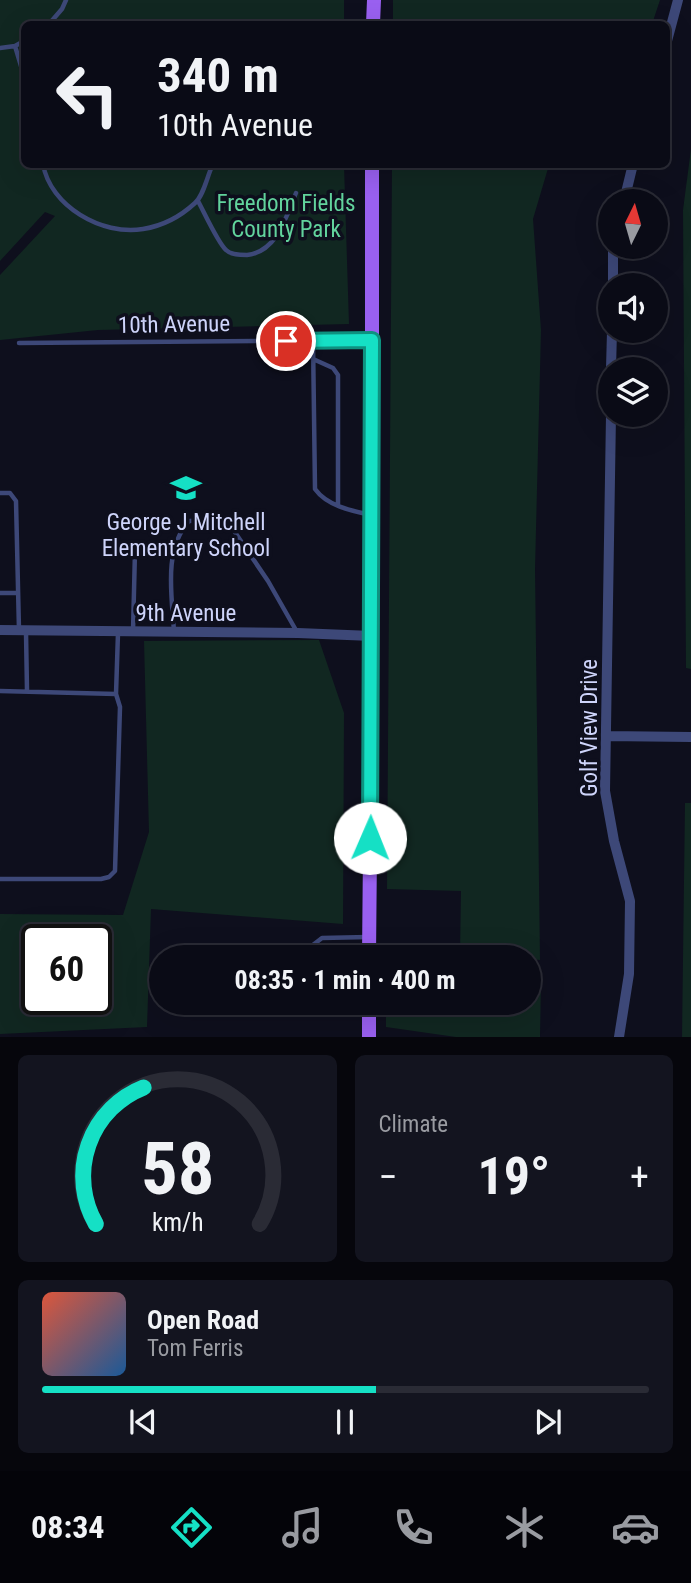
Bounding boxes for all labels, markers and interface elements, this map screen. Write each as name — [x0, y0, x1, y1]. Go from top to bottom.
text: 340 m — [157, 47, 279, 104]
icon: left — [42, 49, 133, 140]
text: 10th Avenue — [157, 106, 313, 144]
north arrow — [598, 189, 668, 259]
map controls — [598, 189, 668, 427]
park label: Freedom Fields County Park — [217, 190, 355, 243]
button: sound — [598, 273, 668, 343]
street label: 10th Avenue — [118, 310, 230, 339]
pin — [256, 311, 316, 371]
icon: arrive — [267, 322, 305, 360]
button: layers — [598, 357, 668, 427]
school or university icon: George J Mitchell Elementary School — [169, 471, 203, 505]
place label: George J Mitchell Elementary School — [102, 509, 270, 562]
street label: 9th Avenue — [136, 600, 236, 627]
street label: Golf View Drive — [576, 659, 603, 797]
position arrow — [333, 801, 407, 875]
speed limit sign: 60 — [21, 924, 112, 1015]
text: 08:35 · 1 min · 400 m — [235, 965, 455, 995]
text: Climate — [379, 1111, 448, 1138]
text: 58 — [140, 1127, 214, 1213]
text: 19° — [477, 1146, 550, 1207]
text: − — [379, 1155, 398, 1199]
text: + — [630, 1155, 649, 1199]
text: km/h — [152, 1208, 203, 1237]
text: Open Road — [147, 1305, 259, 1335]
text: Tom Ferris — [147, 1335, 243, 1362]
icon: previous — [124, 1403, 162, 1441]
icon: pause — [326, 1403, 364, 1441]
icon: next — [529, 1403, 567, 1441]
icon: directions — [167, 1503, 216, 1552]
icon: music — [278, 1503, 327, 1552]
icon: phone — [389, 1503, 438, 1552]
icon: climate — [500, 1503, 549, 1552]
icon: car — [611, 1503, 660, 1552]
text: 08:34 — [31, 1508, 104, 1546]

